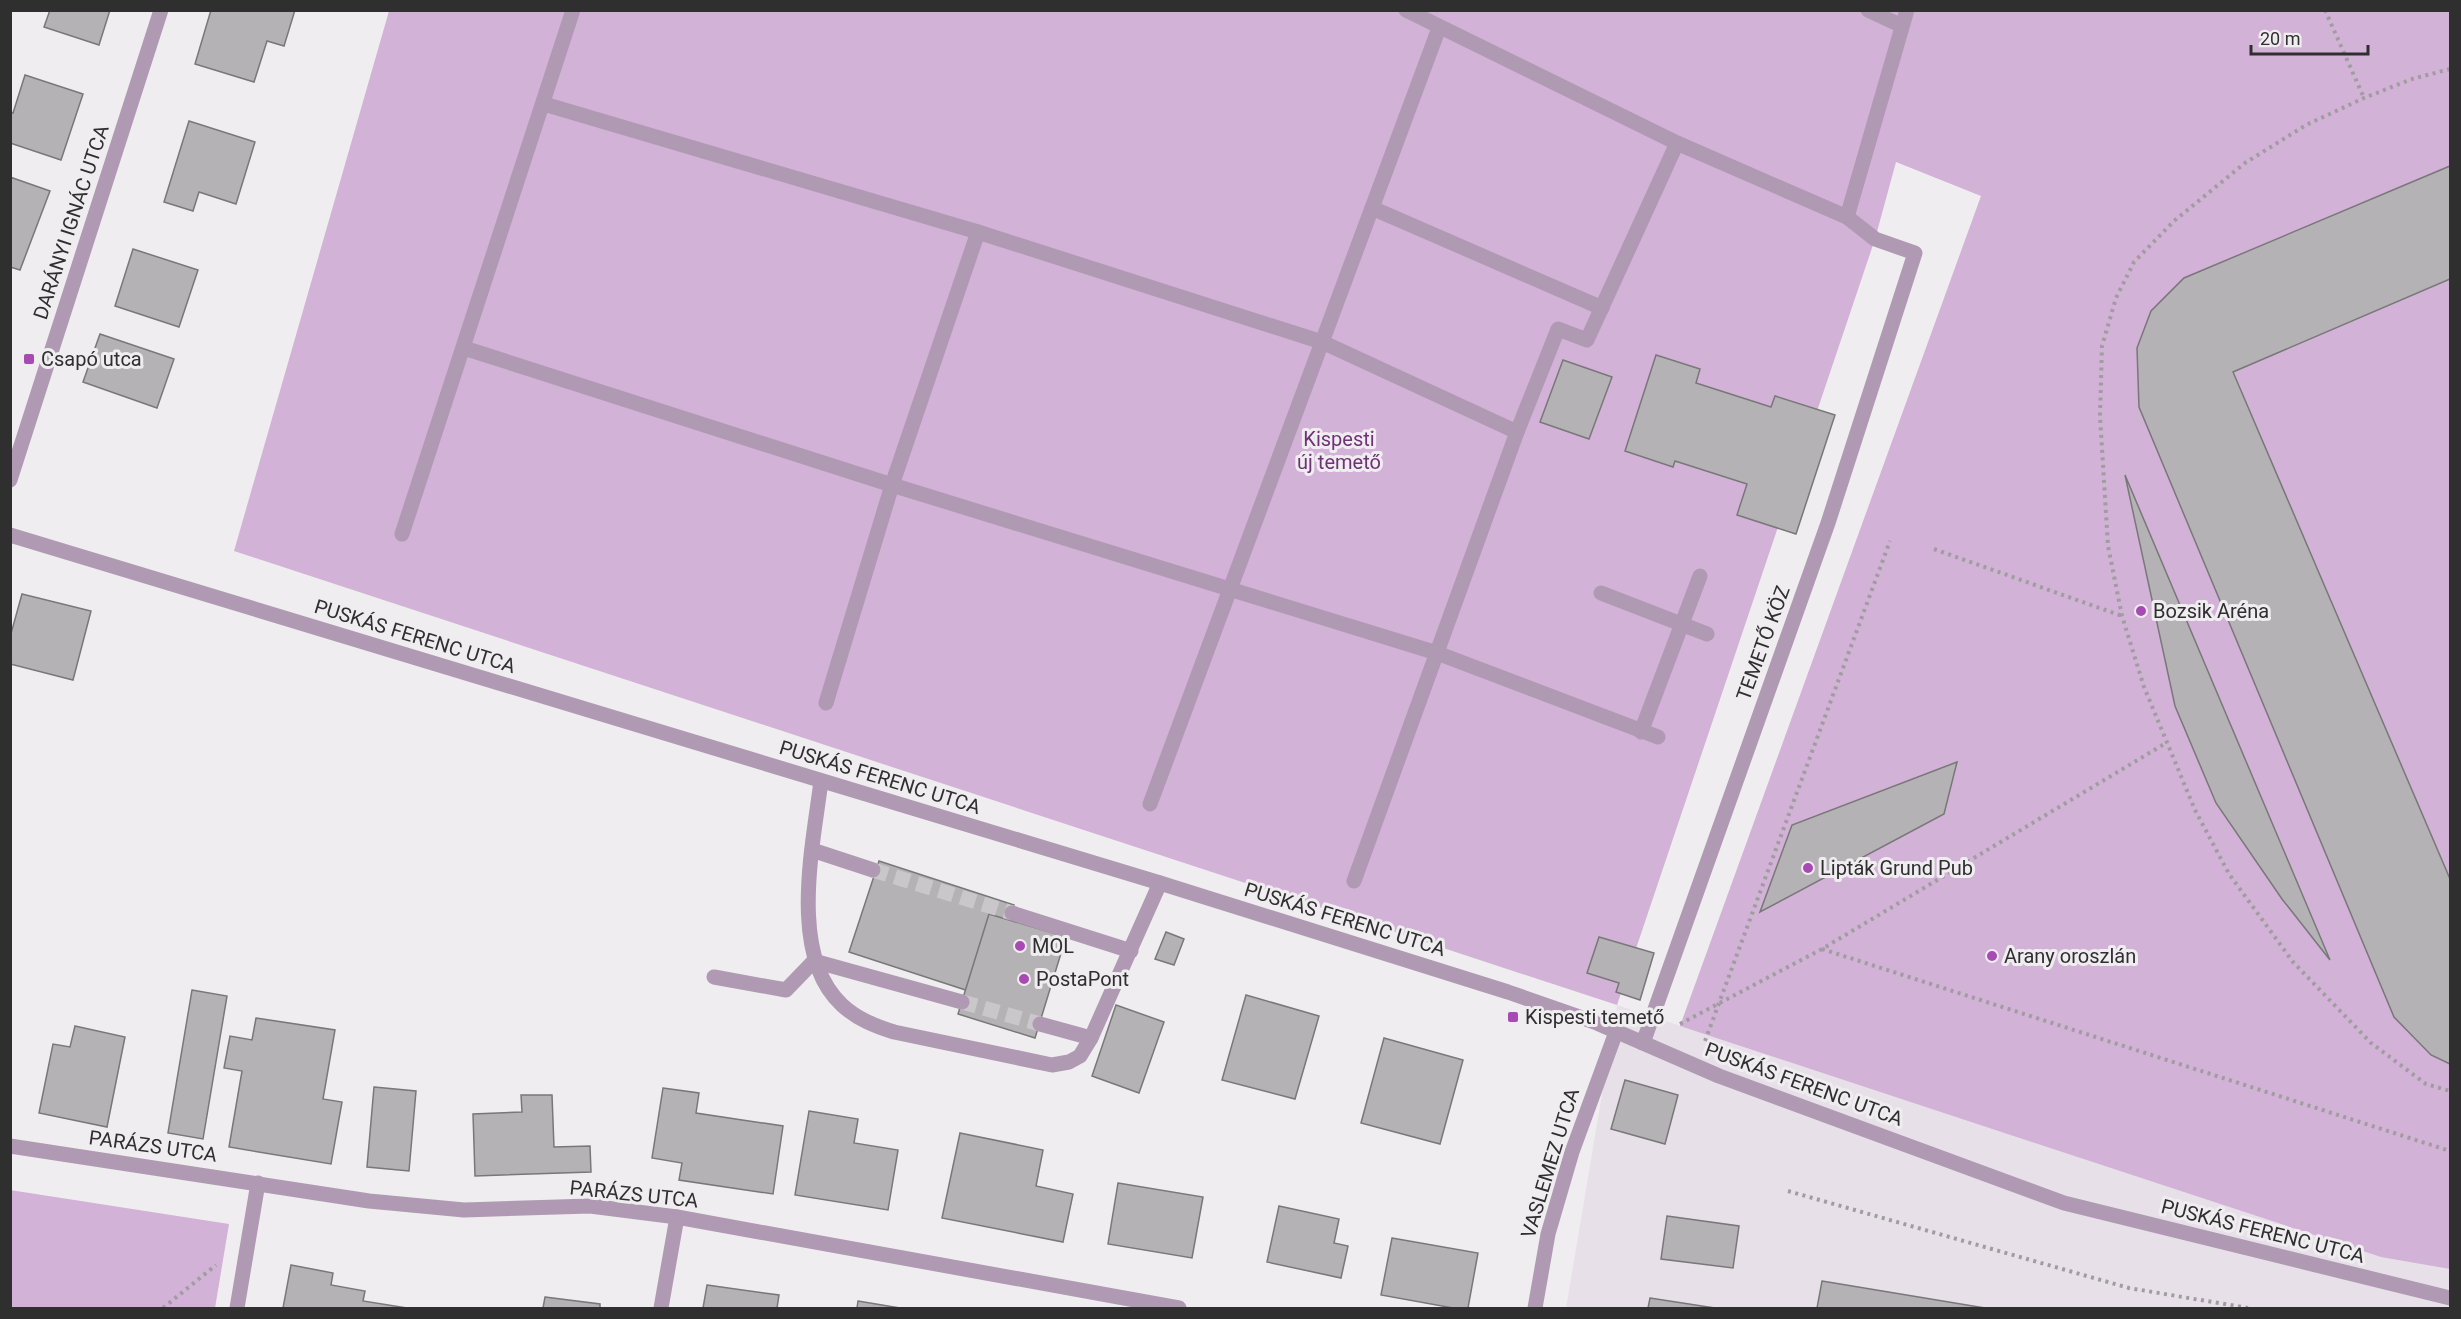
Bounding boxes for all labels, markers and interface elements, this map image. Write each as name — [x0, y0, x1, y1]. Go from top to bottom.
scale bar — [2251, 18, 2368, 56]
text: 20 m — [2260, 28, 2300, 49]
street label: DARÁNYI IGNÁC UTCA — [28, 122, 114, 322]
place label: Csapó utca — [41, 347, 142, 371]
marker: Csapó utca — [22, 352, 36, 366]
park label: Kispesti új temető — [1297, 427, 1381, 474]
street label: TEMETŐ KÖZ — [1731, 582, 1795, 704]
street label: PUSKÁS FERENC UTCA — [312, 594, 518, 678]
place label: Bozsik Aréna — [2153, 599, 2269, 623]
marker: Bozsik Aréna — [2134, 604, 2148, 618]
street label: PUSKÁS FERENC UTCA — [777, 735, 983, 819]
place label: Lipták Grund Pub — [1820, 856, 1973, 880]
marker: Lipták Grund Pub — [1801, 861, 1815, 875]
street label: PUSKÁS FERENC UTCA — [1242, 877, 1448, 961]
place label: MOL — [1032, 934, 1074, 958]
marker: MOL — [1013, 939, 1027, 953]
place label: Arany oroszlán — [2004, 944, 2136, 968]
marker: Arany oroszlán — [1985, 949, 1999, 963]
place label: PostaPont — [1036, 967, 1129, 991]
marker: PostaPont — [1017, 972, 1031, 986]
place label: Kispesti temető — [1525, 1005, 1664, 1029]
marker: Kispesti temető — [1506, 1010, 1520, 1024]
street label: PUSKÁS FERENC UTCA — [1702, 1037, 1906, 1131]
street label: VASLEMEZ UTCA — [1516, 1085, 1584, 1241]
street label: PARÁZS UTCA — [87, 1125, 219, 1167]
street label: PARÁZS UTCA — [568, 1175, 700, 1213]
street label: PUSKÁS FERENC UTCA — [2159, 1194, 2367, 1268]

